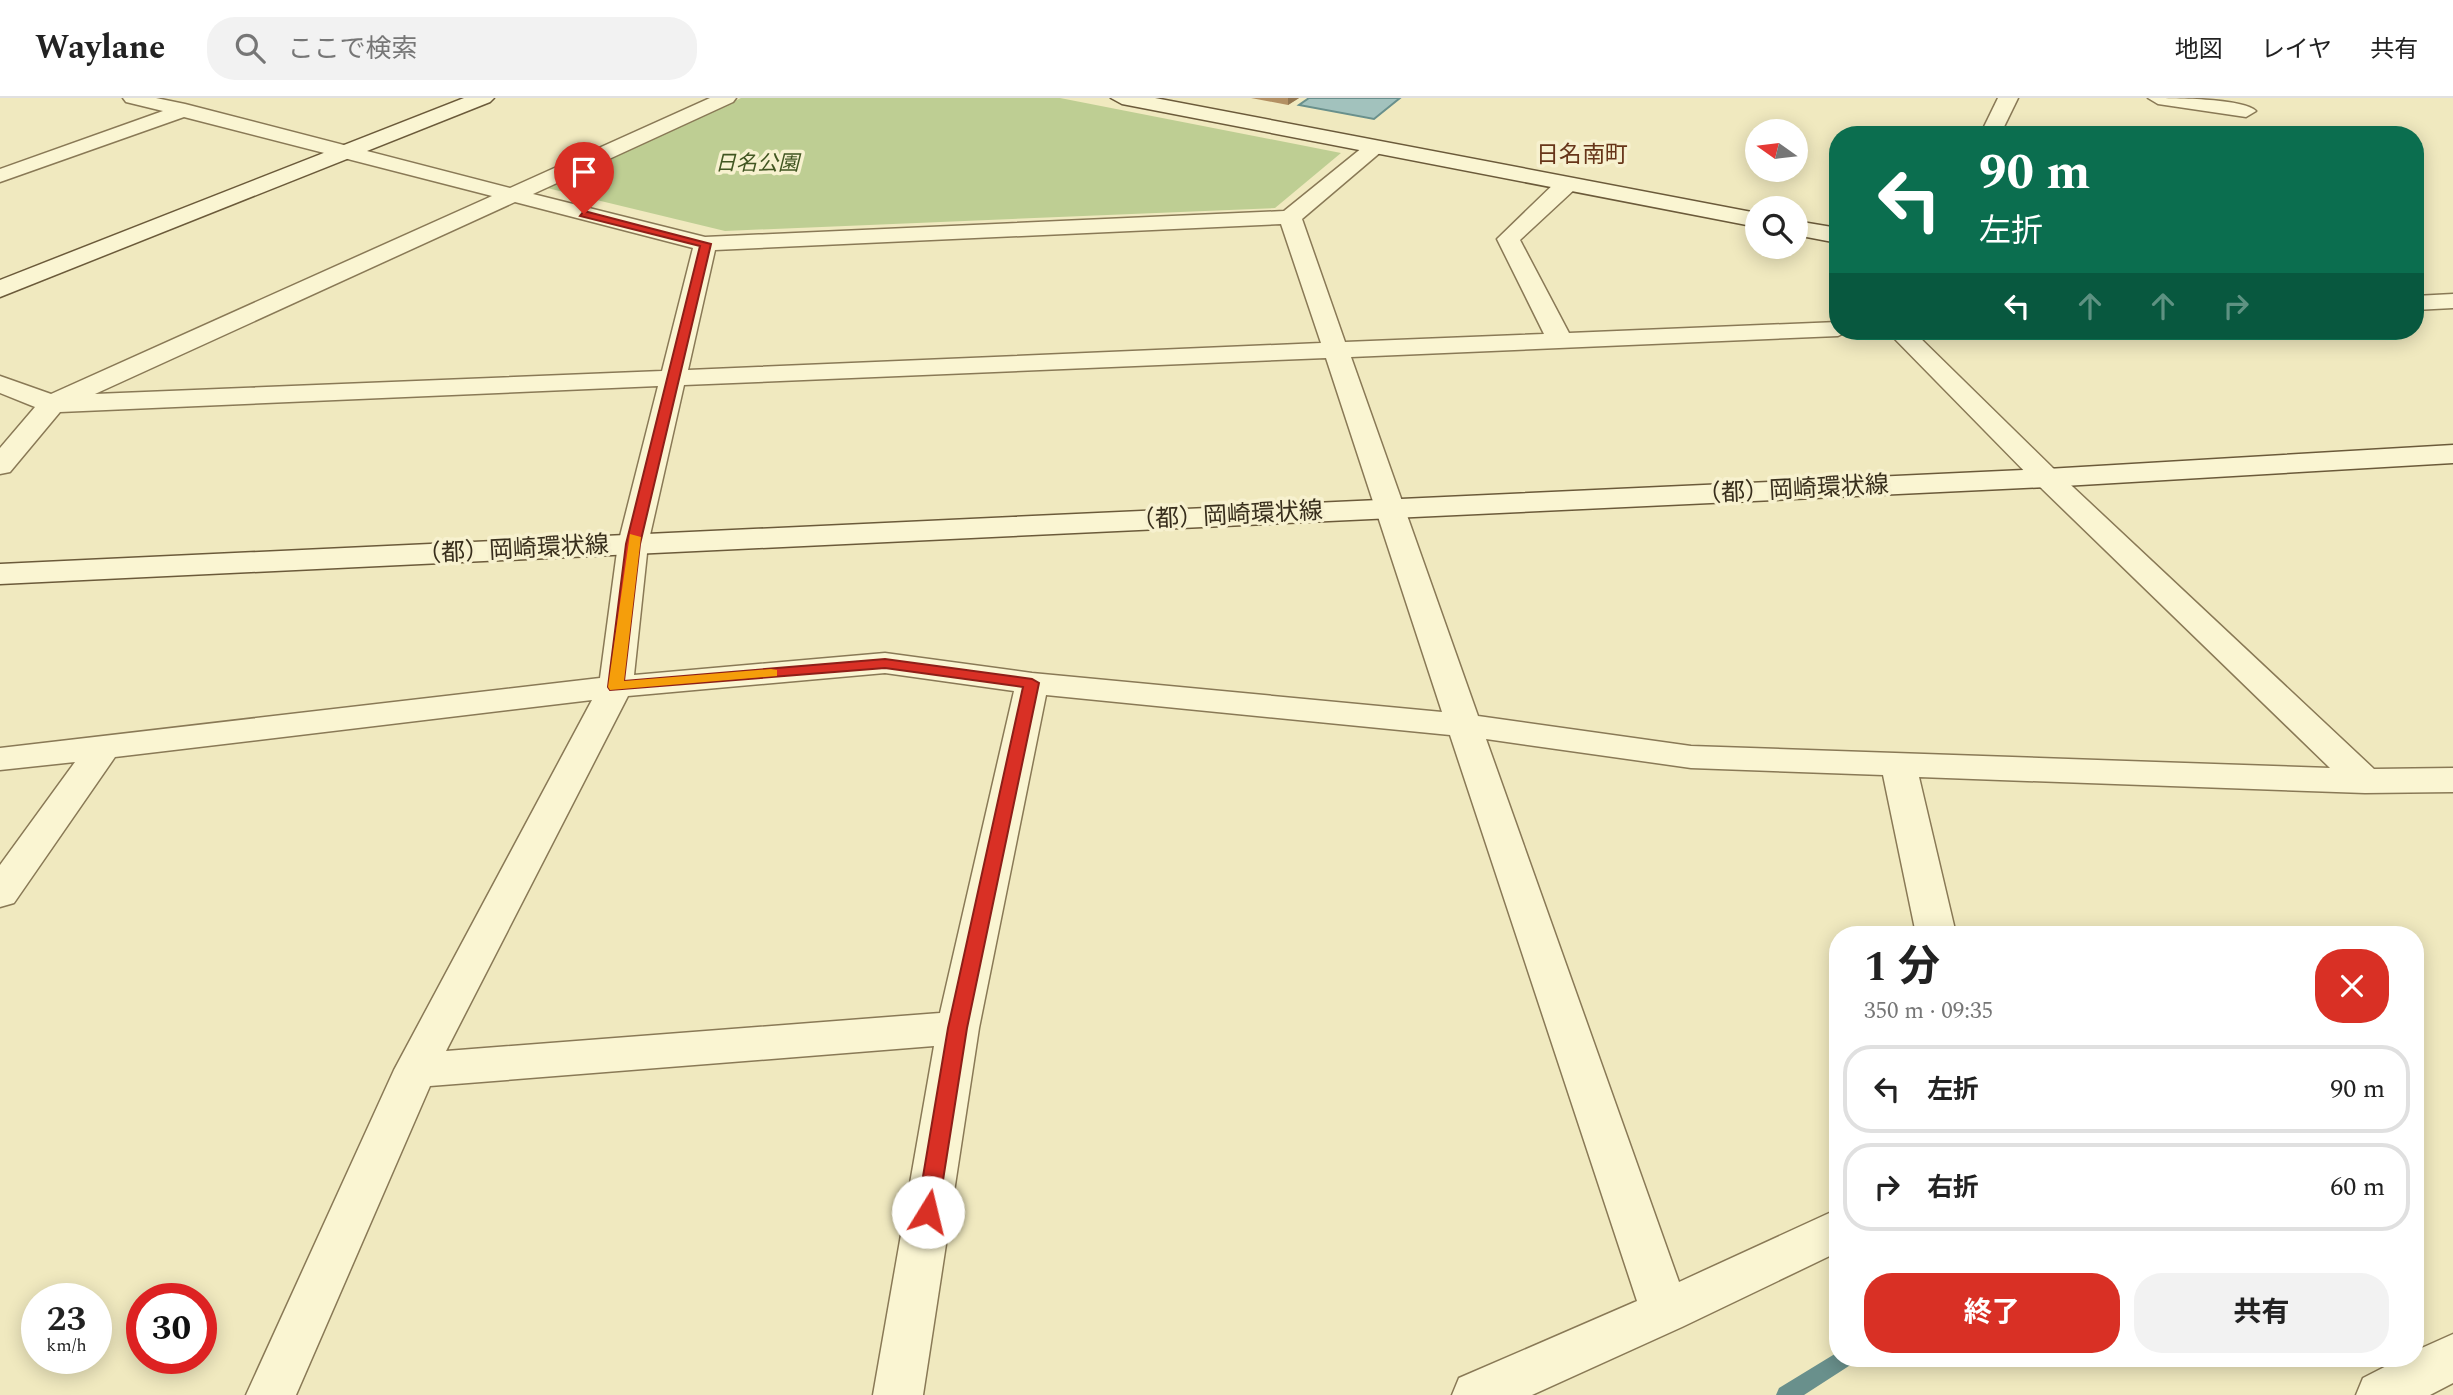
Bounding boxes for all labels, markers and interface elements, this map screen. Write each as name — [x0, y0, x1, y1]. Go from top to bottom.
search box — [207, 17, 697, 80]
text: Waylane — [35, 23, 165, 73]
icon: search — [231, 29, 269, 67]
text: ここで検索 — [287, 29, 418, 69]
text: 地図 — [2175, 32, 2223, 68]
text: レイヤ — [2261, 32, 2332, 68]
text: 共有 — [2370, 32, 2418, 68]
north arrow — [1745, 119, 1808, 182]
map controls — [1745, 119, 1808, 259]
text: 90 m — [1979, 136, 2090, 211]
district label: 日名南町 — [1536, 138, 1628, 173]
pin — [554, 142, 614, 214]
park label: 日名公園 — [715, 148, 802, 180]
icon: arrive — [565, 153, 603, 191]
icon: left — [1864, 154, 1955, 245]
button: search — [1745, 196, 1808, 259]
text: 左折 — [1979, 207, 2043, 256]
icon: left — [1998, 287, 2036, 325]
icon: ahead — [2071, 287, 2109, 325]
icon: ahead — [2144, 287, 2182, 325]
icon: right — [2217, 287, 2255, 325]
street label: （都）岡崎環状線 — [1696, 467, 1890, 513]
street label: （都）岡崎環状線 — [1130, 493, 1324, 539]
street label: （都）岡崎環状線 — [416, 527, 610, 573]
text: 1 分 — [1864, 936, 1940, 999]
button: close — [2315, 949, 2389, 1023]
text: 350 m · 09:35 — [1864, 994, 1993, 1029]
text: 90 m — [2330, 1069, 2385, 1109]
icon: left — [1868, 1070, 1906, 1108]
text: 左折 — [1927, 1070, 1979, 1110]
text: 60 m — [2330, 1167, 2385, 1207]
icon: right — [1868, 1168, 1906, 1206]
text: 右折 — [1927, 1168, 1979, 1208]
position arrow — [891, 1175, 965, 1249]
button: 終了 — [1864, 1273, 2120, 1353]
button: 共有 — [2134, 1273, 2389, 1353]
speed limit sign: 30 — [126, 1283, 217, 1374]
text: 23 — [47, 1293, 86, 1346]
text: km/h — [46, 1332, 87, 1359]

